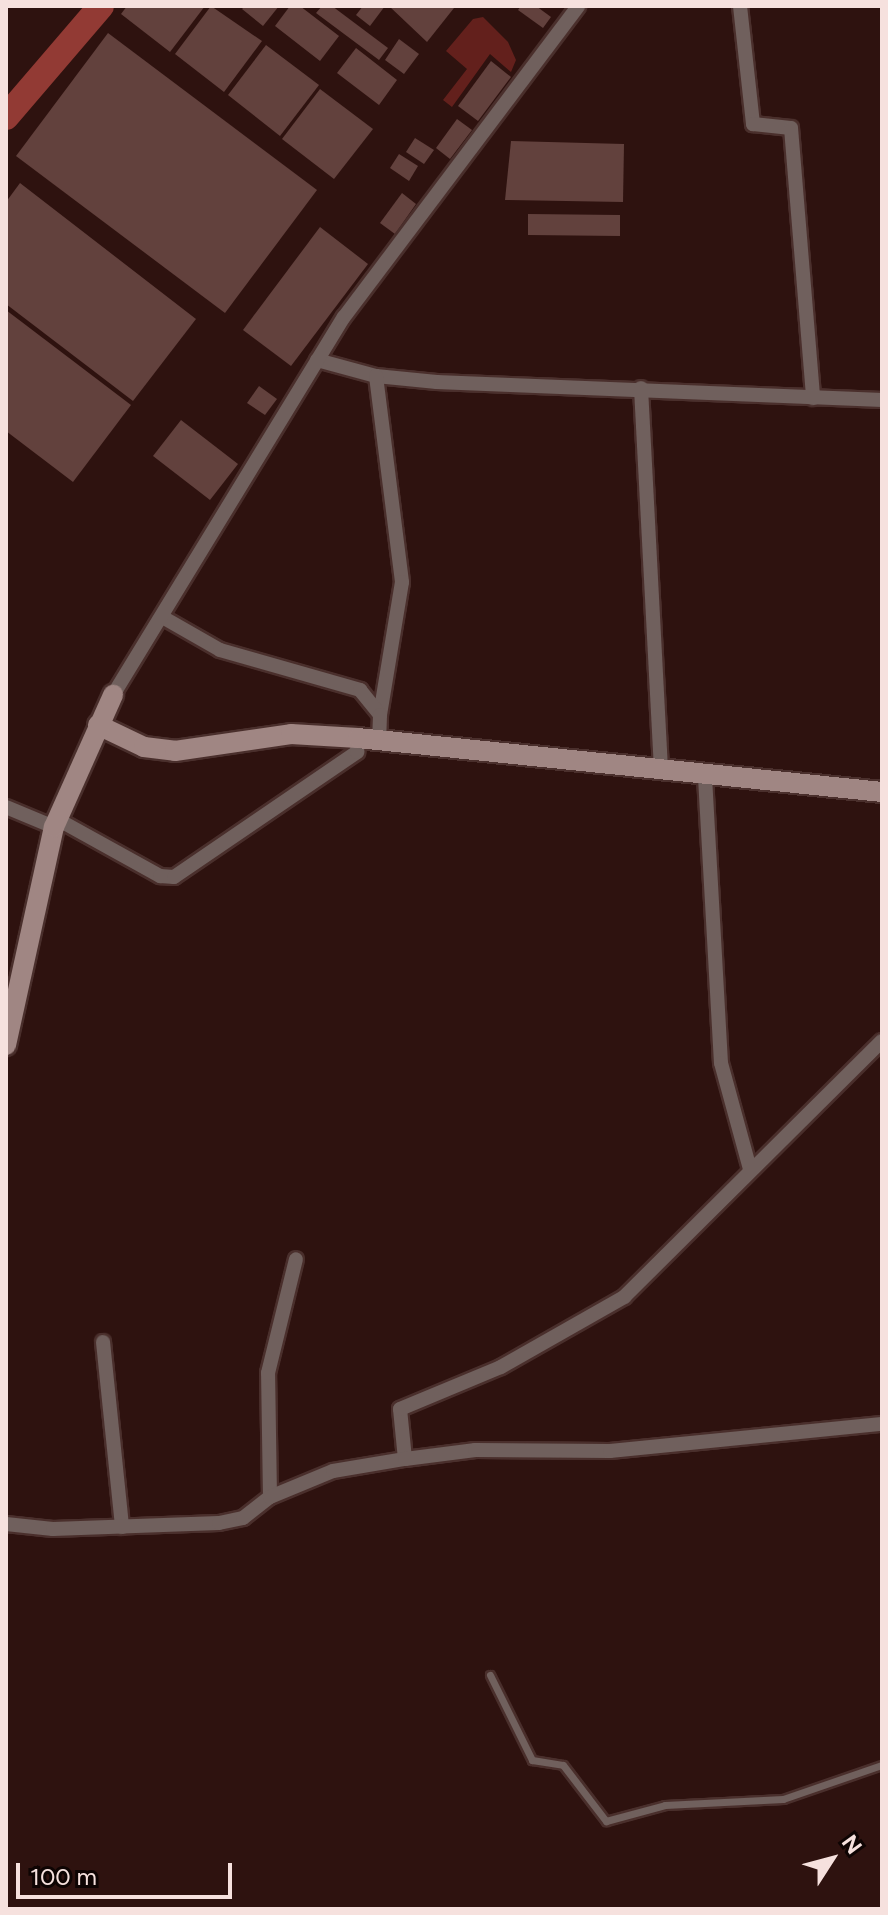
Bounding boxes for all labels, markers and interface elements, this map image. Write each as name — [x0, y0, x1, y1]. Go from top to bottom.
north arrow — [792, 1819, 872, 1899]
text: N — [836, 1830, 868, 1859]
scale bar — [20, 1847, 236, 1897]
text: 100 m — [30, 1862, 97, 1891]

